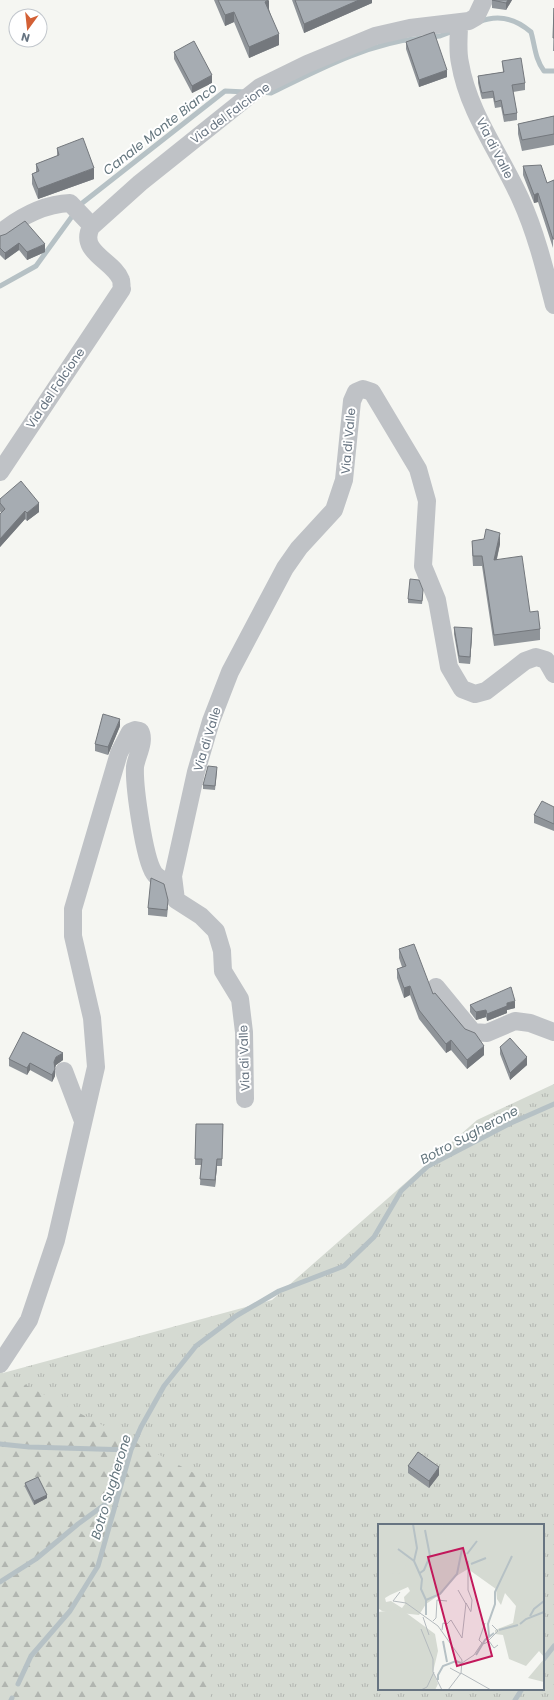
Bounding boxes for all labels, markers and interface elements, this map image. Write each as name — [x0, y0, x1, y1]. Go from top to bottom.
north arrow — [8, 8, 48, 48]
text: N — [19, 29, 31, 46]
water label: Canale Monte Bianco — [99, 78, 221, 180]
street label: Via del Falcione — [187, 78, 273, 148]
street label: Via di Valle — [472, 115, 518, 181]
street label: Via del Falcione — [22, 344, 88, 432]
street label: Via di Valle — [337, 407, 359, 475]
street label: Via di Valle — [189, 705, 225, 773]
street label: Via di Valle — [234, 1025, 254, 1091]
water label: Botro Sugherone — [417, 1101, 521, 1169]
water label: Botro Sugherone — [86, 1432, 136, 1542]
inset map — [378, 1524, 544, 1690]

